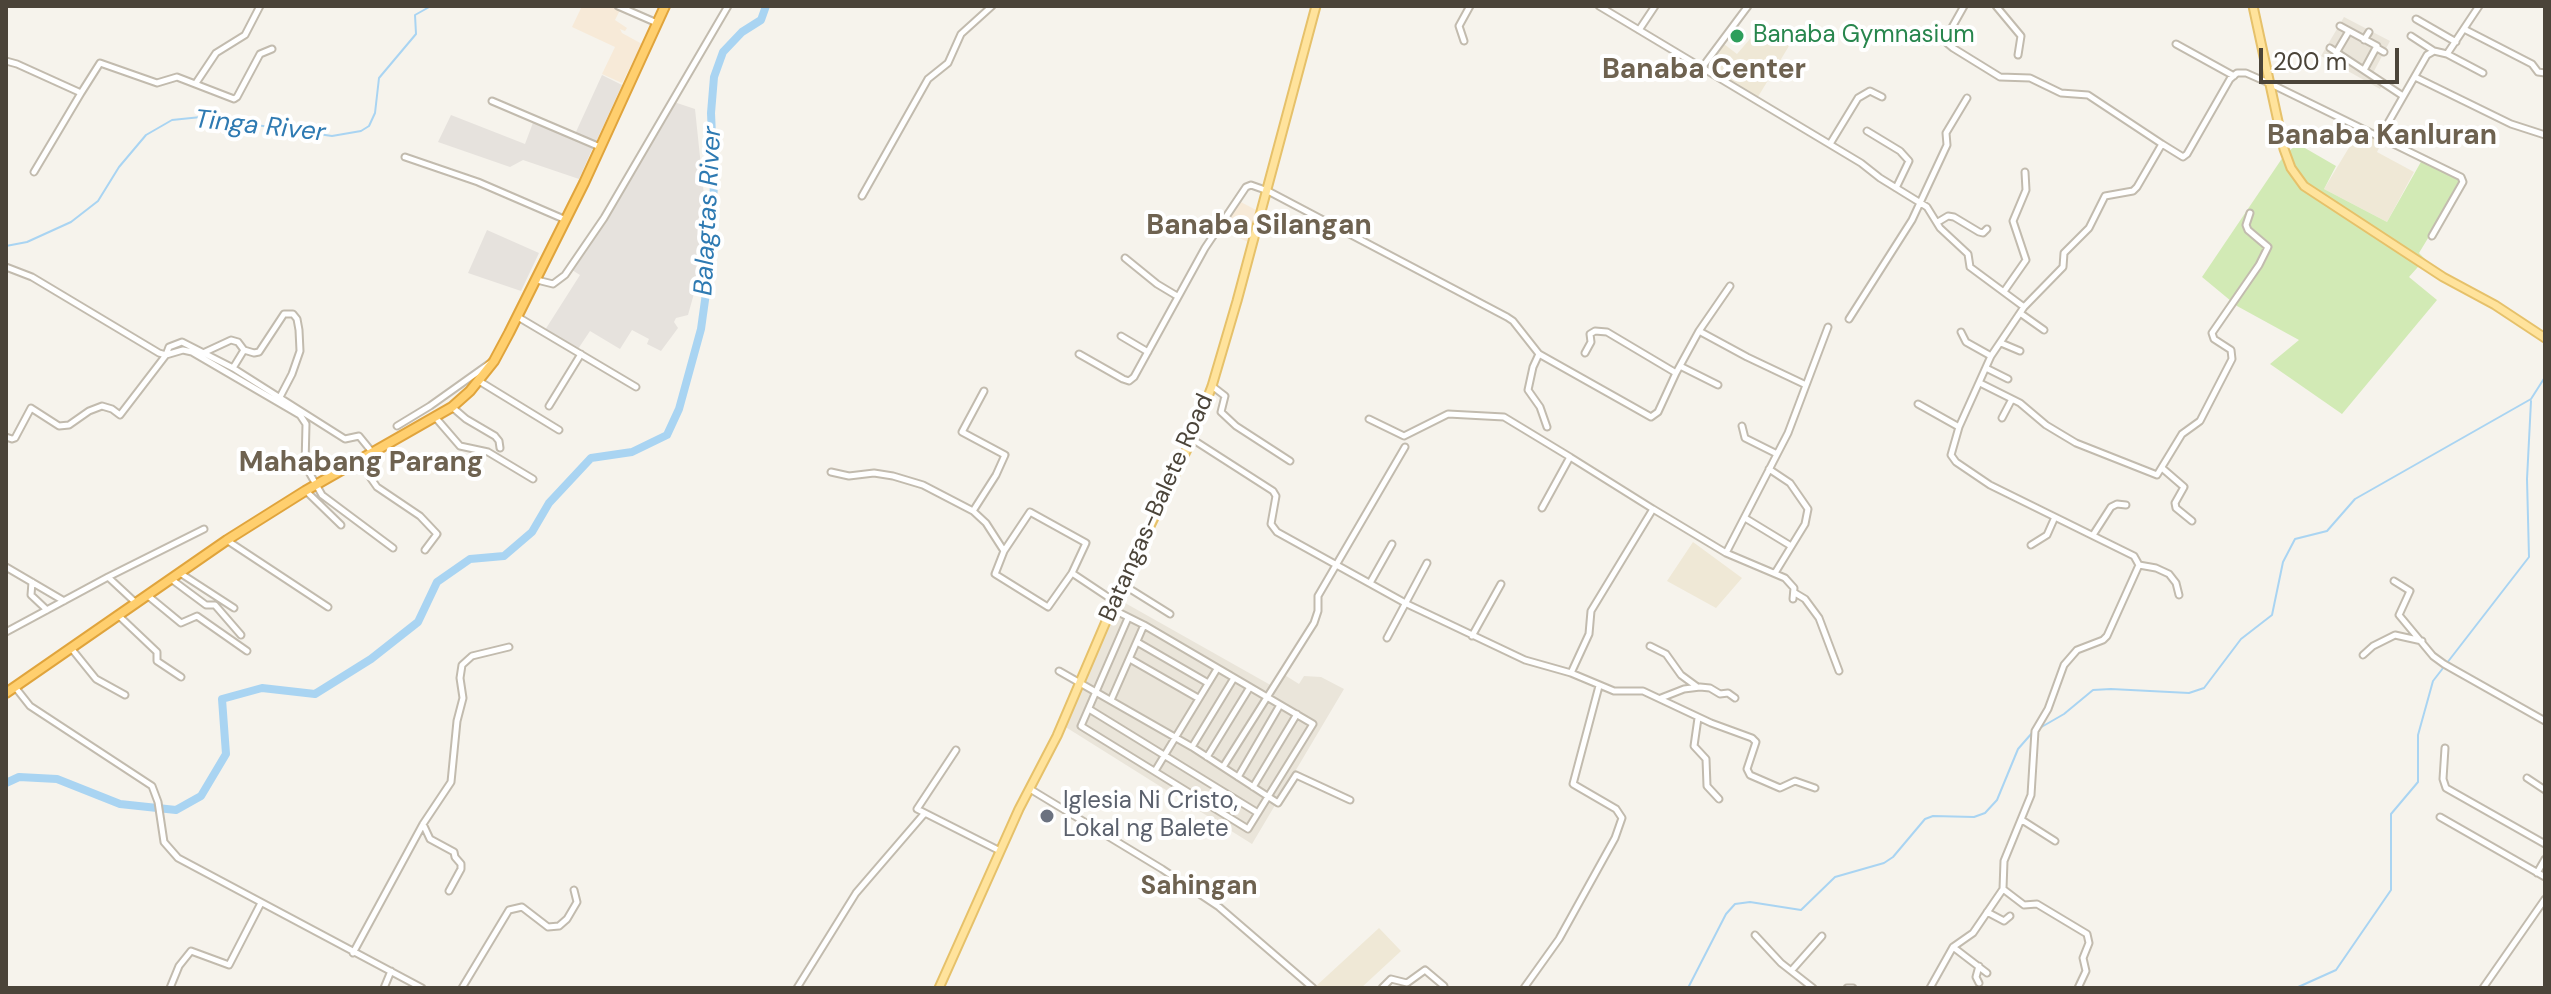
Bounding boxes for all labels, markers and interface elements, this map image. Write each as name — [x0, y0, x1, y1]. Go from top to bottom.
place label: Banaba Gymnasium — [1753, 22, 1975, 50]
marker: Banaba Gymnasium — [1728, 27, 1746, 45]
scale bar — [2263, 32, 2403, 82]
text: 200 m — [2273, 46, 2347, 77]
district label: Banaba Center — [1602, 54, 1806, 88]
water label: Tinga River — [193, 105, 327, 149]
district label: Banaba Kanluran — [2267, 120, 2497, 154]
water label: Balagtas River — [689, 126, 729, 296]
district label: Banaba Silangan — [1146, 210, 1372, 244]
street label: Batangas-Balete Road — [1094, 390, 1220, 626]
district label: Mahabang Parang — [239, 447, 483, 481]
place label: Iglesia Ni Cristo, Lokal ng Balete — [1063, 788, 1238, 844]
marker: Iglesia Ni Cristo, Lokal ng Balete — [1038, 807, 1056, 825]
district label: Sahingan — [1141, 871, 1257, 903]

